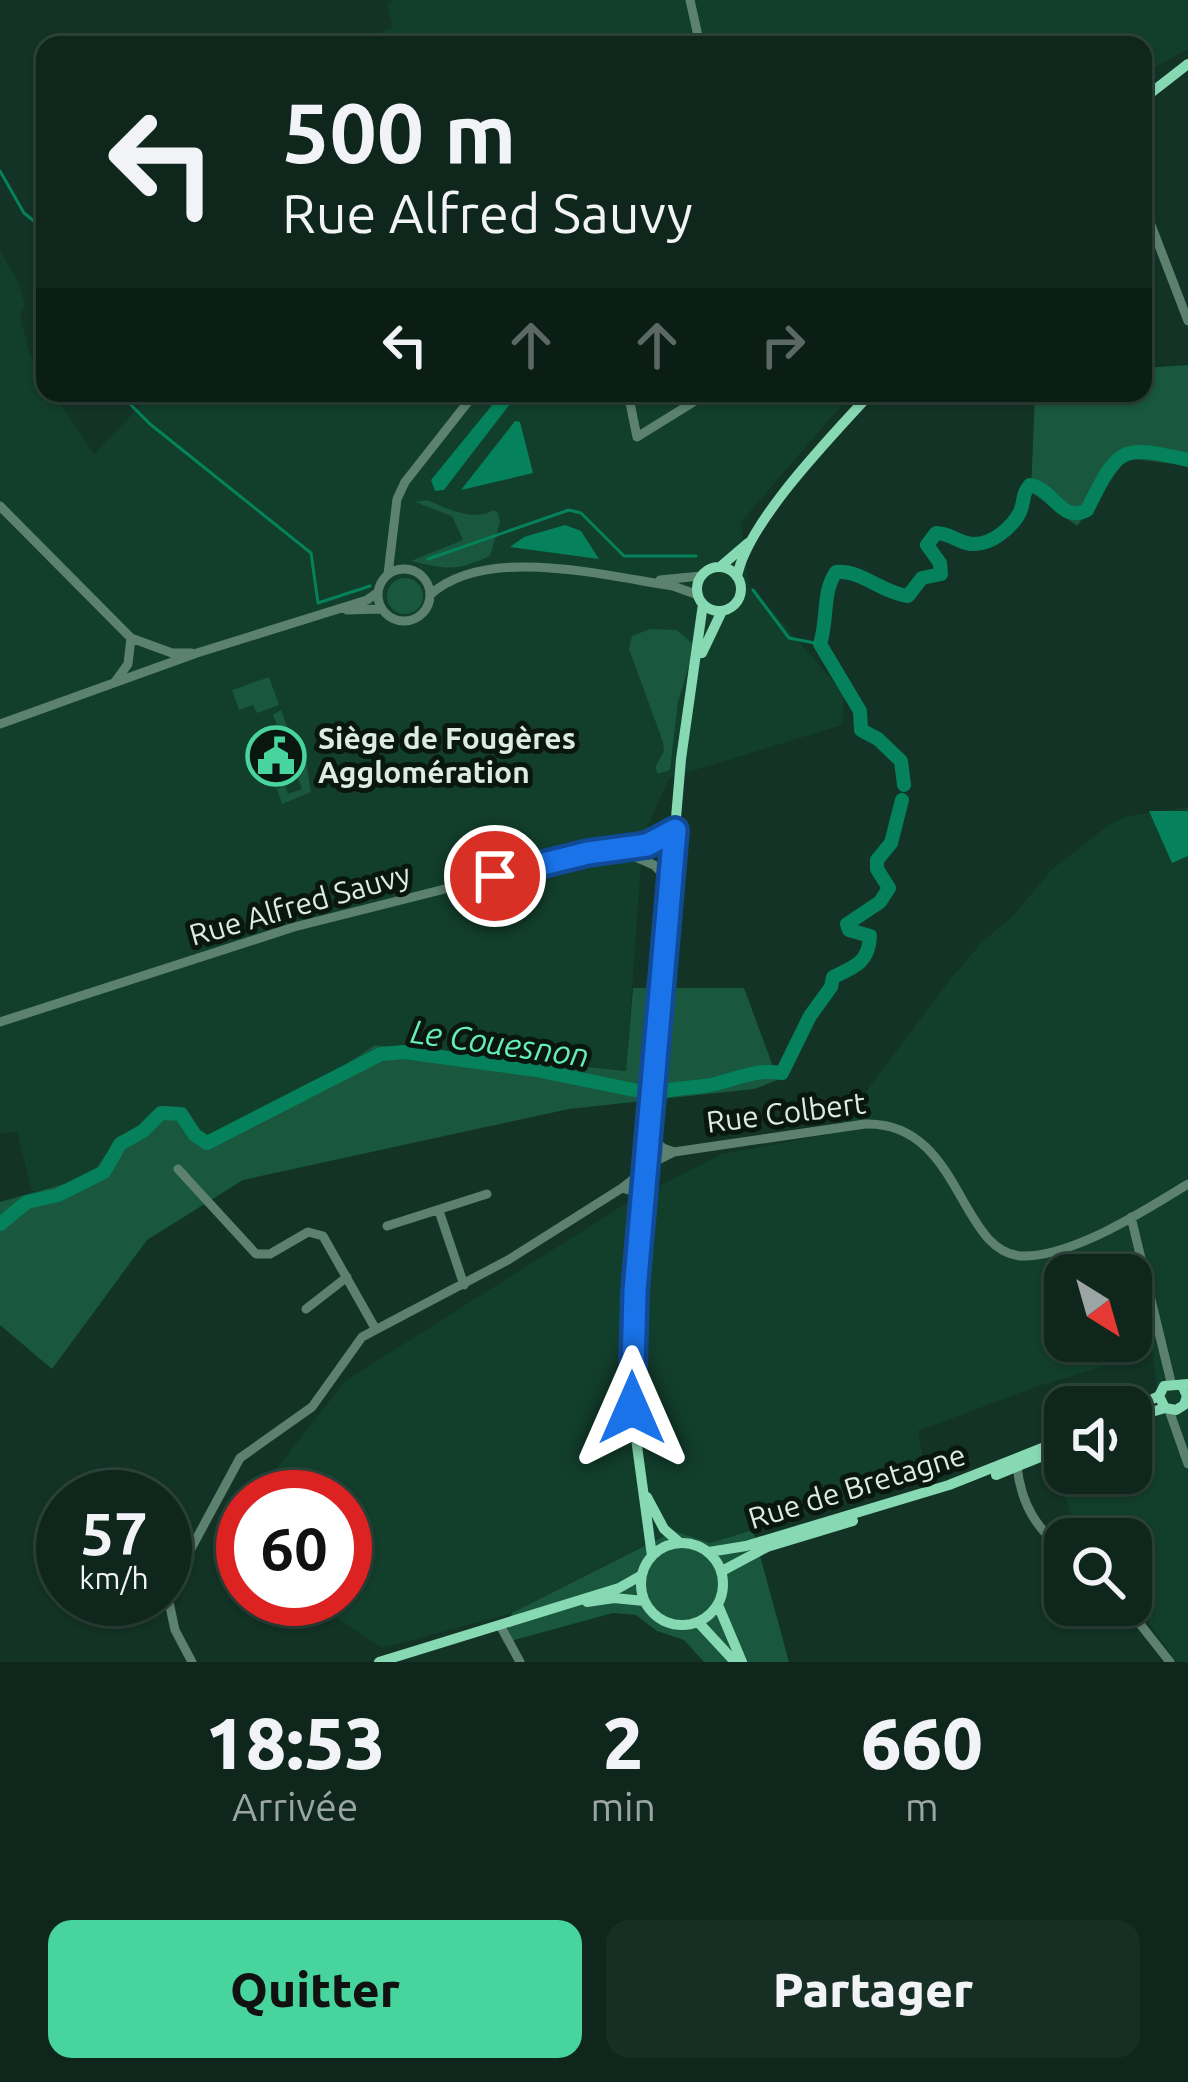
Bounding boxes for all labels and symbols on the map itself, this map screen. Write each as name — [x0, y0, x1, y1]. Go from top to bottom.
place label: Siège de Fougères Agglomération — [318, 721, 576, 789]
public building icon: Siège de Fougères Agglomération — [245, 725, 307, 787]
pin — [444, 825, 546, 927]
street label: Rue Alfred Sauvy — [185, 856, 414, 952]
water label: Le Couesnon — [409, 1012, 592, 1073]
street label: Rue Colbert — [704, 1085, 868, 1139]
north arrow — [1044, 1254, 1152, 1362]
position arrow — [569, 1345, 695, 1471]
street label: Rue de Bretagne — [744, 1437, 969, 1535]
speed limit sign: 60 — [216, 1470, 372, 1626]

